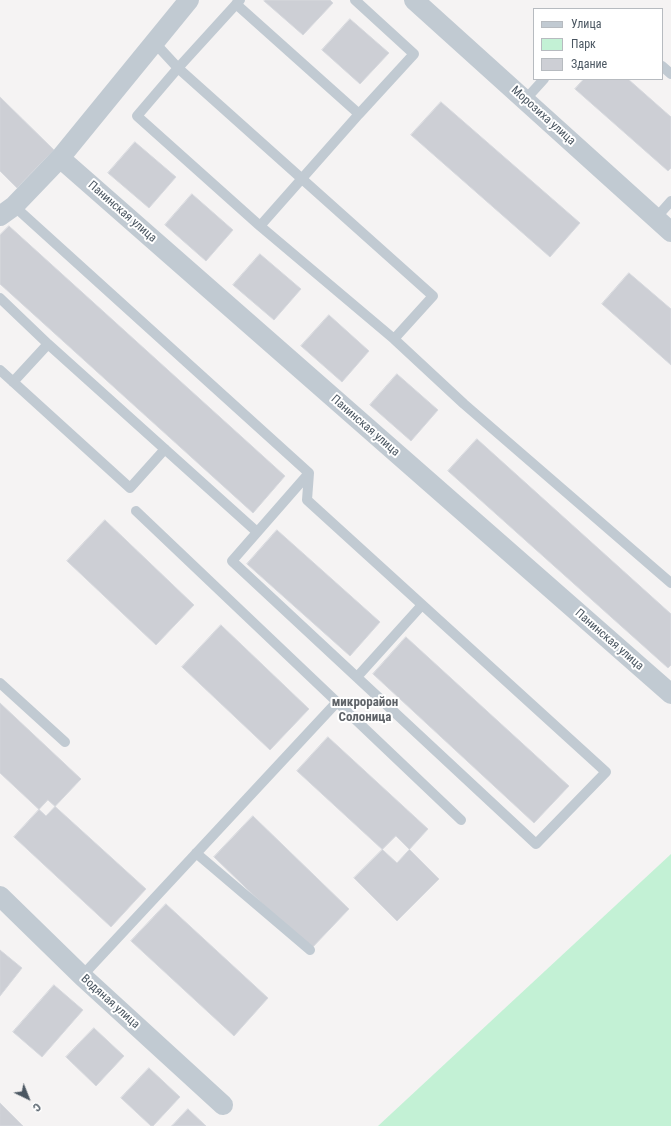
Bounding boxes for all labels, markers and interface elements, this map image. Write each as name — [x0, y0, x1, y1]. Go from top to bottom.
legend — [533, 8, 663, 80]
text: Улица — [571, 17, 601, 31]
text: Парк — [571, 37, 596, 51]
text: Здание — [571, 57, 607, 71]
street label: Морозиха улица — [508, 83, 578, 149]
street label: Панинская улица — [85, 178, 159, 246]
street label: Панинская улица — [328, 392, 402, 460]
street label: Панинская улица — [572, 606, 646, 674]
district label: микрорайон Солоница — [332, 695, 398, 726]
street label: Водяная улица — [78, 972, 142, 1032]
north arrow — [8, 1078, 48, 1118]
text: С — [30, 1100, 43, 1114]

